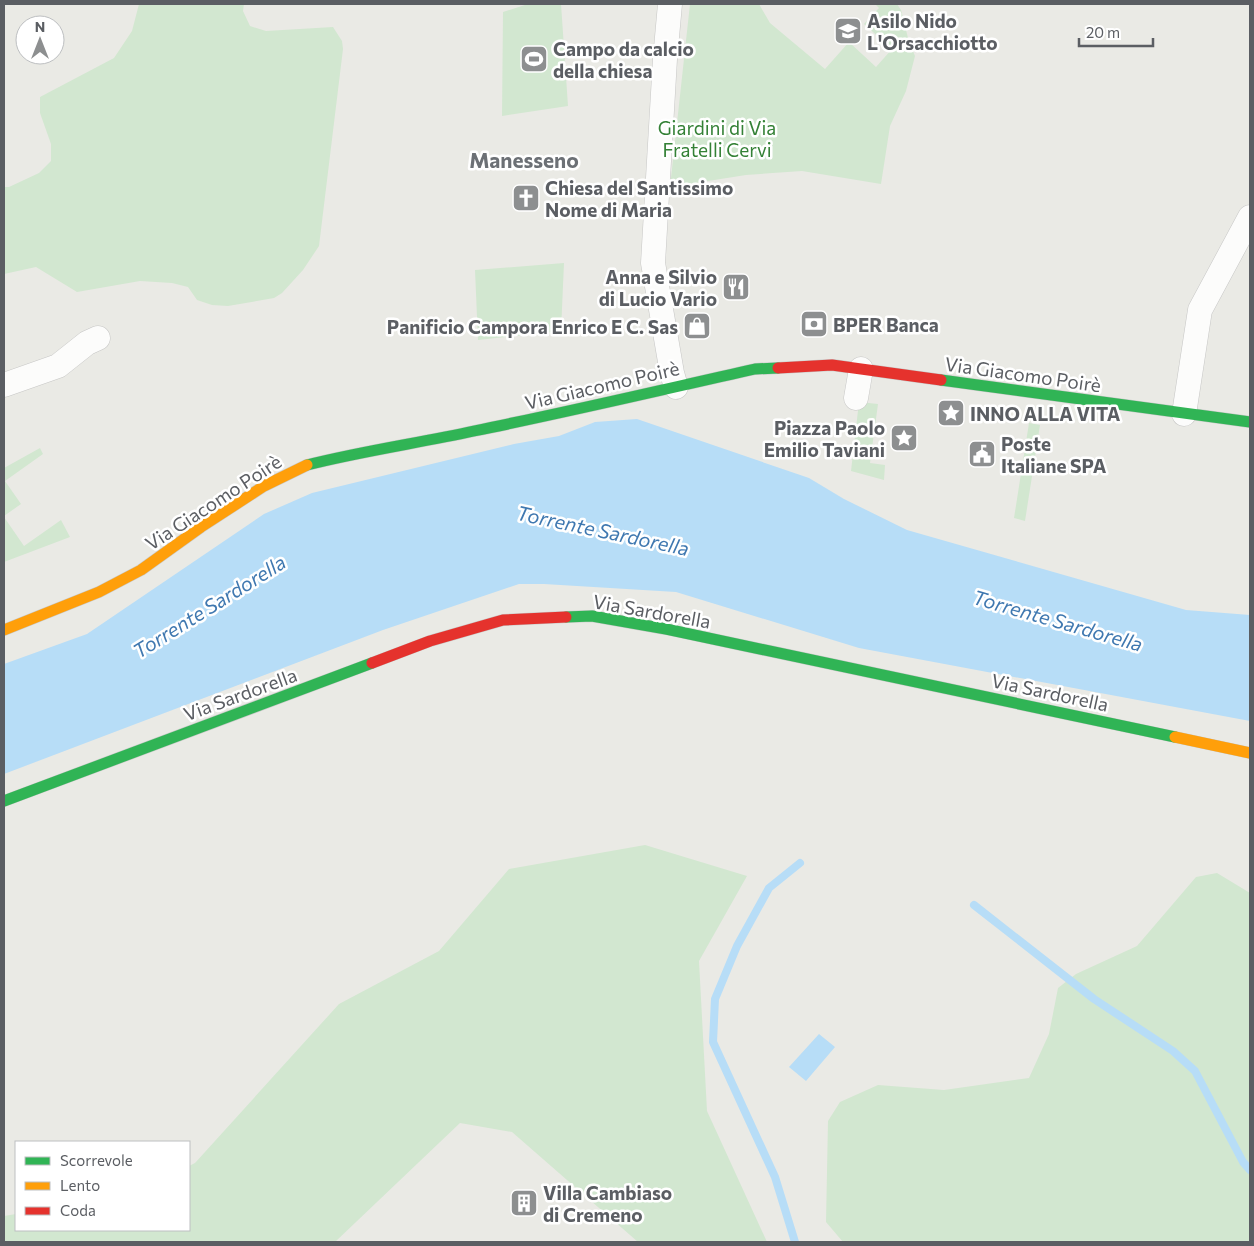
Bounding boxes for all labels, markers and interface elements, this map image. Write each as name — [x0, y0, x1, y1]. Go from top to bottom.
place label: Asilo Nido L'Orsacchiotto — [867, 9, 998, 54]
north arrow — [15, 15, 65, 65]
scale bar — [1079, 15, 1153, 47]
school or university icon: Asilo Nido L'Orsacchiotto — [833, 16, 863, 46]
text: N — [35, 18, 45, 35]
text: 20 m — [1086, 23, 1120, 41]
place label: Campo da calcio della chiesa — [553, 37, 694, 82]
sports icon: Campo da calcio della chiesa — [519, 44, 549, 74]
park label: Giardini di Via Fratelli Cervi — [658, 116, 776, 161]
district label: Manesseno — [469, 147, 579, 172]
place label: Chiesa del Santissimo Nome di Maria — [545, 176, 733, 221]
church icon: Chiesa del Santissimo Nome di Maria — [511, 183, 541, 213]
place label: Anna e Silvio di Lucio Vario — [599, 265, 717, 310]
restaurant icon: Anna e Silvio di Lucio Vario — [721, 272, 751, 302]
bank icon: BPER Banca — [799, 309, 829, 339]
shop icon: Panificio Campora Enrico E C. Sas — [682, 311, 712, 341]
place label: BPER Banca — [833, 313, 939, 336]
place label: Panificio Campora Enrico E C. Sas — [387, 315, 678, 338]
street label: Via Giacomo Poirè — [943, 352, 1103, 396]
street label: Via Giacomo Poirè — [523, 356, 681, 414]
place icon: INNO ALLA VITA — [936, 398, 966, 428]
place label: INNO ALLA VITA — [970, 402, 1121, 425]
place label: Piazza Paolo Emilio Taviani — [764, 416, 885, 461]
place icon: Piazza Paolo Emilio Taviani — [889, 423, 919, 453]
place label: Poste Italiane SPA — [1001, 432, 1107, 477]
public building icon: Poste Italiane SPA — [967, 439, 997, 469]
street label: Via Giacomo Poirè — [141, 449, 285, 555]
water label: Torrente Sardorella — [515, 500, 691, 560]
water label: Torrente Sardorella — [128, 549, 290, 663]
water label: Torrente Sardorella — [970, 584, 1146, 656]
street label: Via Sardorella — [591, 589, 713, 633]
street label: Via Sardorella — [180, 663, 300, 725]
street label: Via Sardorella — [989, 668, 1111, 716]
legend — [15, 1141, 190, 1231]
text: Scorrevole — [60, 1151, 133, 1169]
text: Lento — [60, 1176, 100, 1194]
place label: Villa Cambiaso di Cremeno — [543, 1181, 672, 1226]
building icon: Villa Cambiaso di Cremeno — [509, 1188, 539, 1218]
text: Coda — [60, 1201, 96, 1219]

